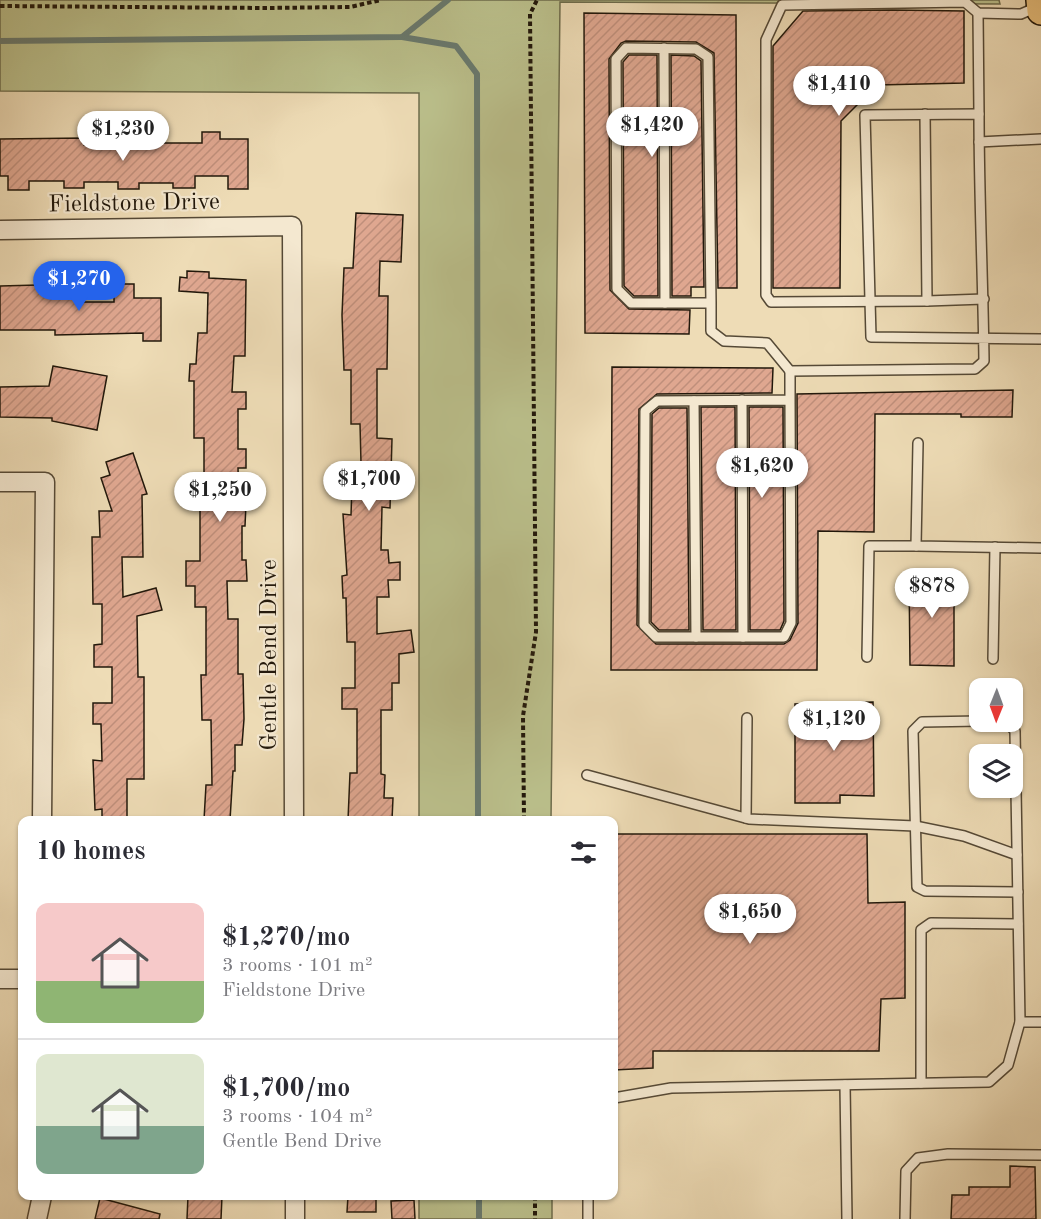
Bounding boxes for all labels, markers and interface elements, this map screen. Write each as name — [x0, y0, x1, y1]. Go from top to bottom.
pin: $1,410 — [790, 66, 888, 117]
text: $1,410 — [807, 75, 871, 95]
pin: $1,420 — [603, 107, 701, 158]
pin: $1,230 — [74, 111, 172, 162]
text: $1,420 — [620, 116, 684, 136]
text: $1,230 — [91, 120, 155, 140]
street label: Fieldstone Drive — [48, 191, 220, 217]
pin: $1,270 — [30, 261, 128, 312]
text: $1,270 — [47, 270, 111, 290]
pin: $1,620 — [713, 448, 811, 499]
text: $1,620 — [730, 457, 794, 477]
pin: $1,700 — [320, 461, 418, 512]
text: $1,700 — [337, 470, 401, 490]
pin: $1,250 — [171, 472, 269, 523]
text: $1,250 — [188, 481, 252, 501]
street label: Gentle Bend Drive — [258, 559, 282, 751]
pin: $878 — [896, 568, 968, 619]
text: $878 — [909, 577, 955, 597]
north arrow — [969, 678, 1023, 732]
map controls — [969, 678, 1023, 798]
pin: $1,120 — [785, 701, 883, 752]
text: $1,120 — [802, 710, 866, 730]
button: layers — [969, 744, 1023, 798]
icon: filters — [567, 836, 600, 869]
text: 10 homes — [36, 839, 145, 865]
pin: $1,650 — [701, 894, 799, 945]
text: $1,650 — [718, 903, 782, 923]
text: $1,270/mo — [222, 925, 350, 951]
icon: home — [84, 927, 156, 999]
text: 3 rooms · 101 m² — [222, 956, 372, 976]
text: Fieldstone Drive — [222, 981, 365, 1001]
text: $1,700/mo — [222, 1076, 350, 1102]
icon: home — [84, 1078, 156, 1150]
text: 3 rooms · 104 m² — [222, 1107, 372, 1127]
text: Gentle Bend Drive — [222, 1132, 381, 1152]

